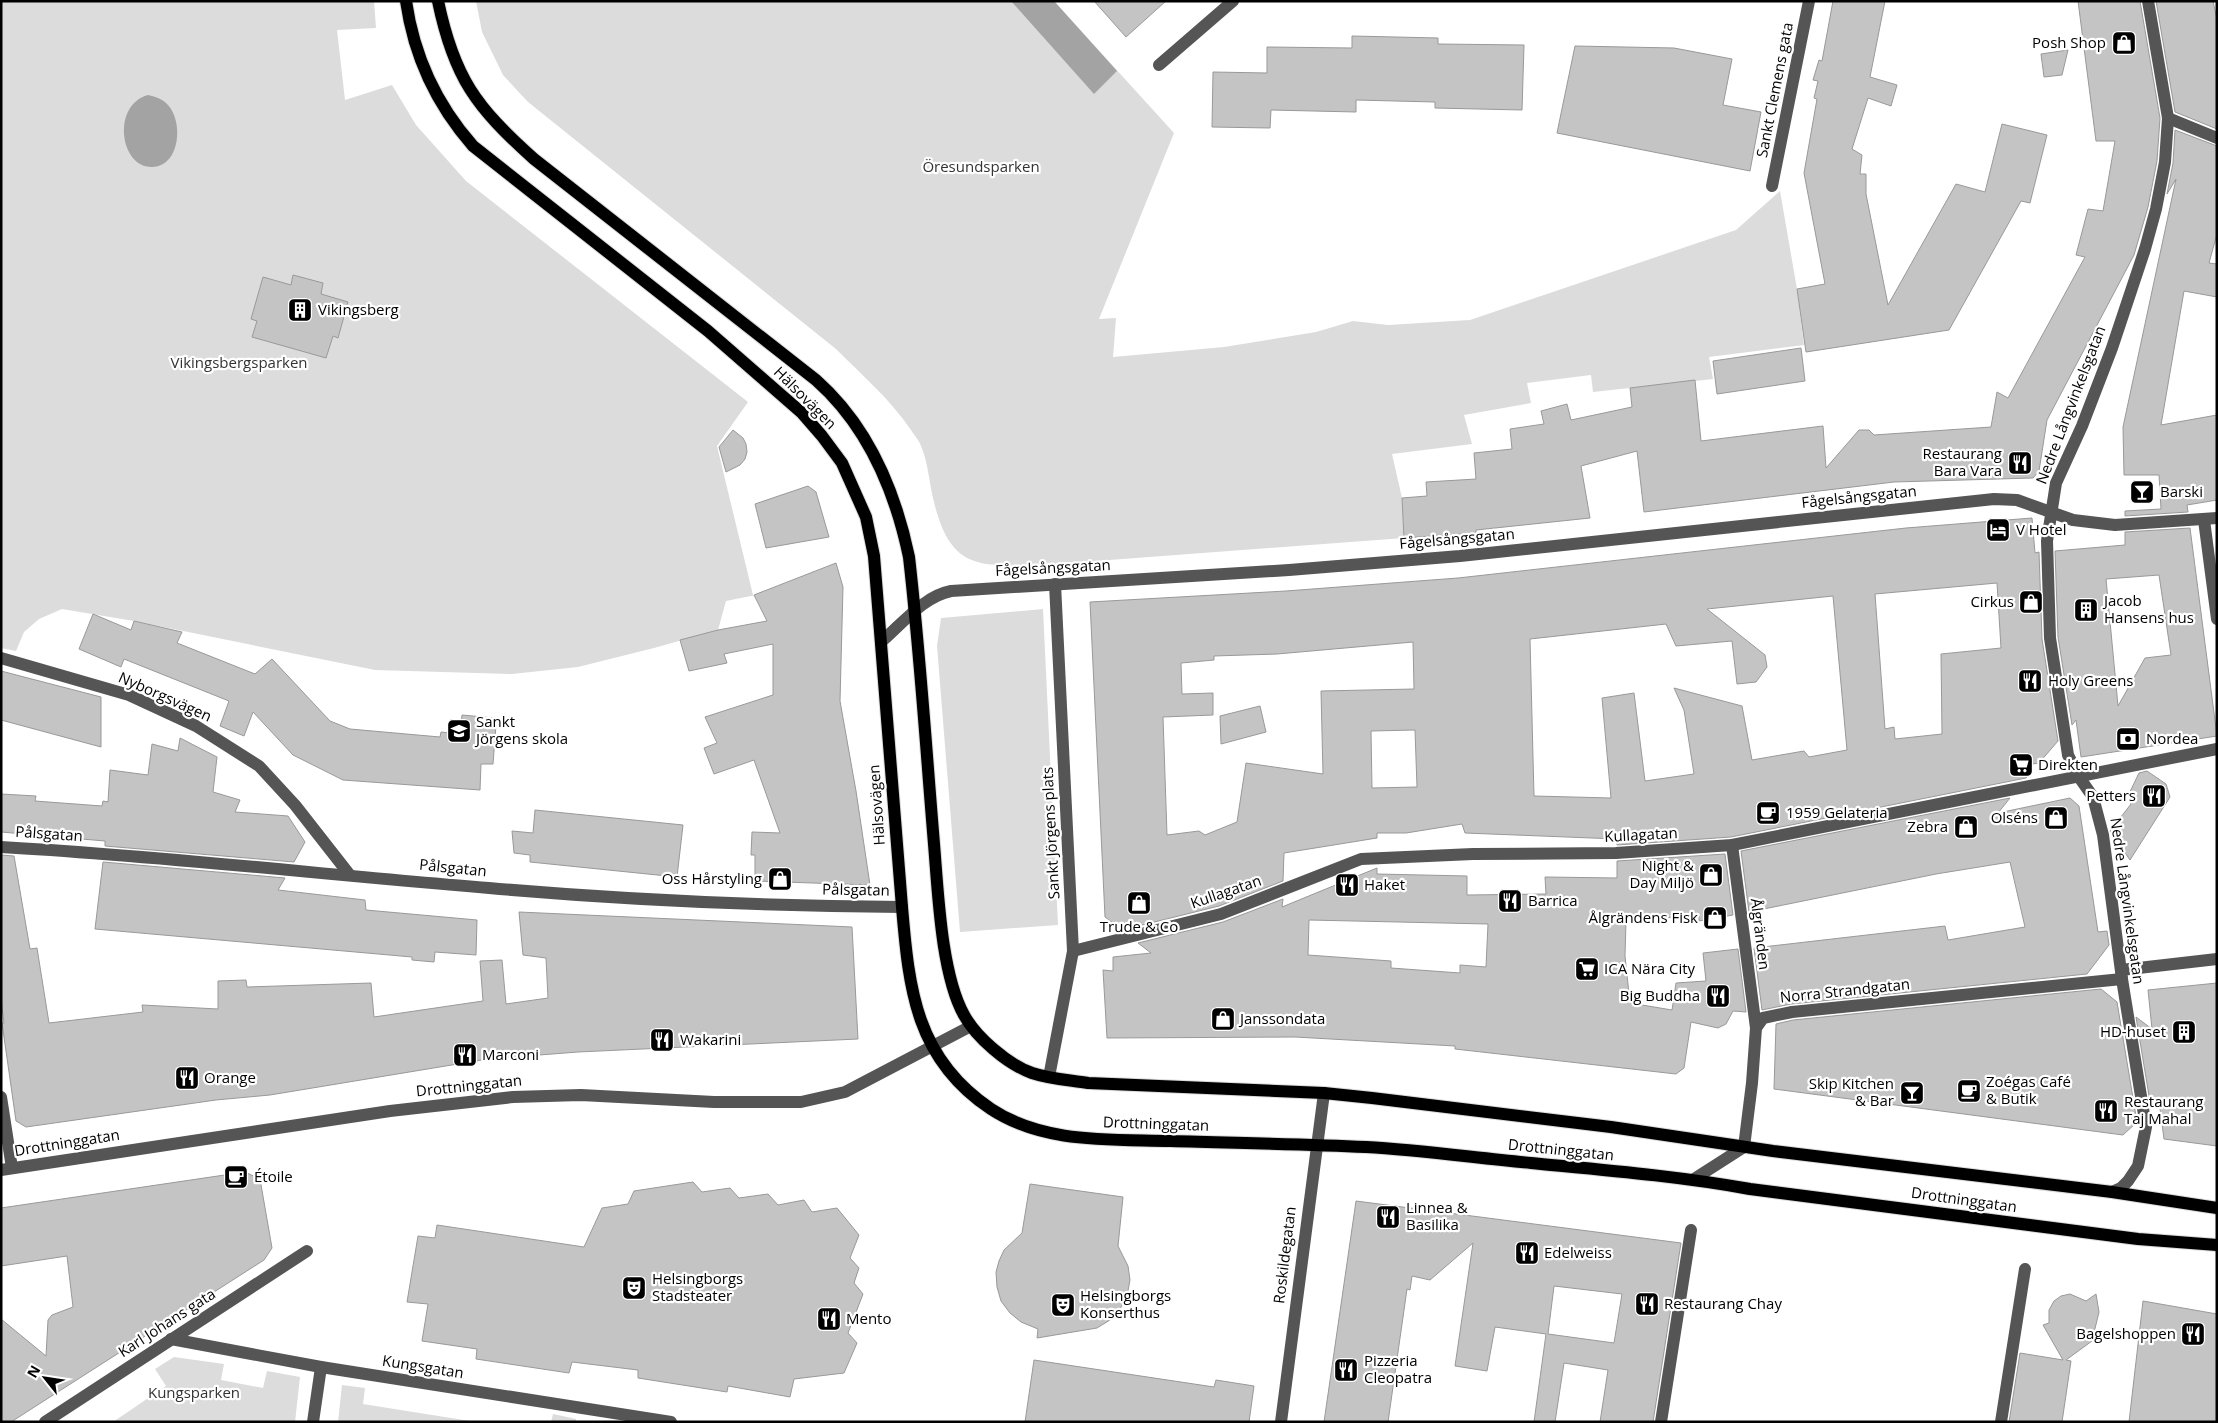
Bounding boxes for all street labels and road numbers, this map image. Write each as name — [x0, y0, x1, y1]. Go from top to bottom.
street label: Sankt Clemens gata — [1751, 21, 1797, 159]
street label: Nedre Långvinkelsgatan — [2031, 323, 2109, 487]
street label: Hälsovägen — [770, 362, 841, 433]
street label: Fågelsångsgatan — [1800, 480, 1918, 512]
street label: Fågelsångsgatan — [1398, 523, 1515, 553]
street label: Fågelsångsgatan — [995, 554, 1111, 580]
street label: Nyborgsvägen — [116, 667, 215, 726]
street label: Hälsovägen — [863, 764, 889, 846]
street label: Sankt Jörgens plats — [1037, 766, 1063, 900]
street label: Nedre Långvinkelsgatan — [2106, 816, 2150, 985]
street label: Pålsgatan — [15, 821, 84, 845]
street label: Kullagatan — [1604, 822, 1678, 846]
street label: Pålsgatan — [418, 854, 488, 880]
street label: Kullagatan — [1188, 870, 1264, 912]
street label: Pålsgatan — [822, 878, 890, 900]
street label: Ålgränden — [1747, 897, 1775, 971]
street label: Norra Strandgatan — [1779, 973, 1911, 1007]
street label: Drottninggatan — [415, 1069, 523, 1101]
street label: Drottninggatan — [1103, 1111, 1210, 1135]
street label: Drottninggatan — [13, 1124, 121, 1160]
street label: Drottninggatan — [1507, 1133, 1615, 1165]
street label: Drottninggatan — [1910, 1182, 2018, 1216]
street label: Roskildegatan — [1268, 1205, 1300, 1305]
street label: Karl Johans gata — [114, 1283, 219, 1361]
street label: Kungsgatan — [381, 1350, 465, 1382]

